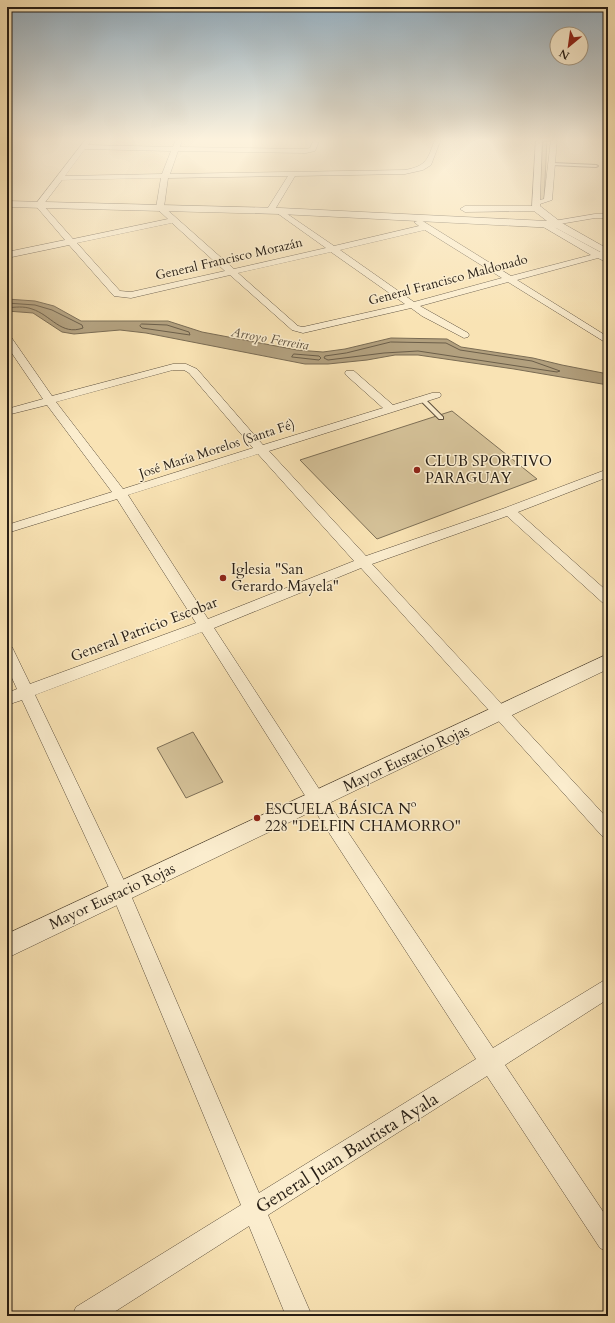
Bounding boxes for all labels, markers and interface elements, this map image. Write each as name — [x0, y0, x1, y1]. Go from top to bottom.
north arrow — [549, 26, 589, 66]
text: N — [556, 45, 572, 63]
street label: General Francisco Morazán — [154, 233, 305, 285]
street label: General Francisco Maldonado — [366, 250, 530, 310]
water label: Arroyo Ferreira — [229, 323, 310, 355]
street label: José María Morelos (Santa Fé) — [135, 415, 297, 483]
place label: CLUB SPORTIVO PARAGUAY — [425, 451, 552, 488]
marker: CLUB SPORTIVO PARAGUAY — [412, 465, 422, 475]
place label: Iglesia "San Gerardo Mayela" — [231, 559, 339, 596]
marker: Iglesia "San Gerardo Mayela" — [218, 573, 228, 583]
street label: General Patricio Escobar — [68, 592, 221, 666]
street label: Mayor Eustacio Rojas — [340, 720, 472, 796]
place label: ESCUELA BÁSICA Nº 228 "DELFIN CHAMORRO" — [265, 799, 461, 836]
marker: ESCUELA BÁSICA Nº 228 "DELFIN CHAMORRO" — [252, 813, 262, 823]
street label: Mayor Eustacio Rojas — [46, 858, 178, 934]
street label: General Juan Bautista Ayala — [251, 1086, 443, 1219]

